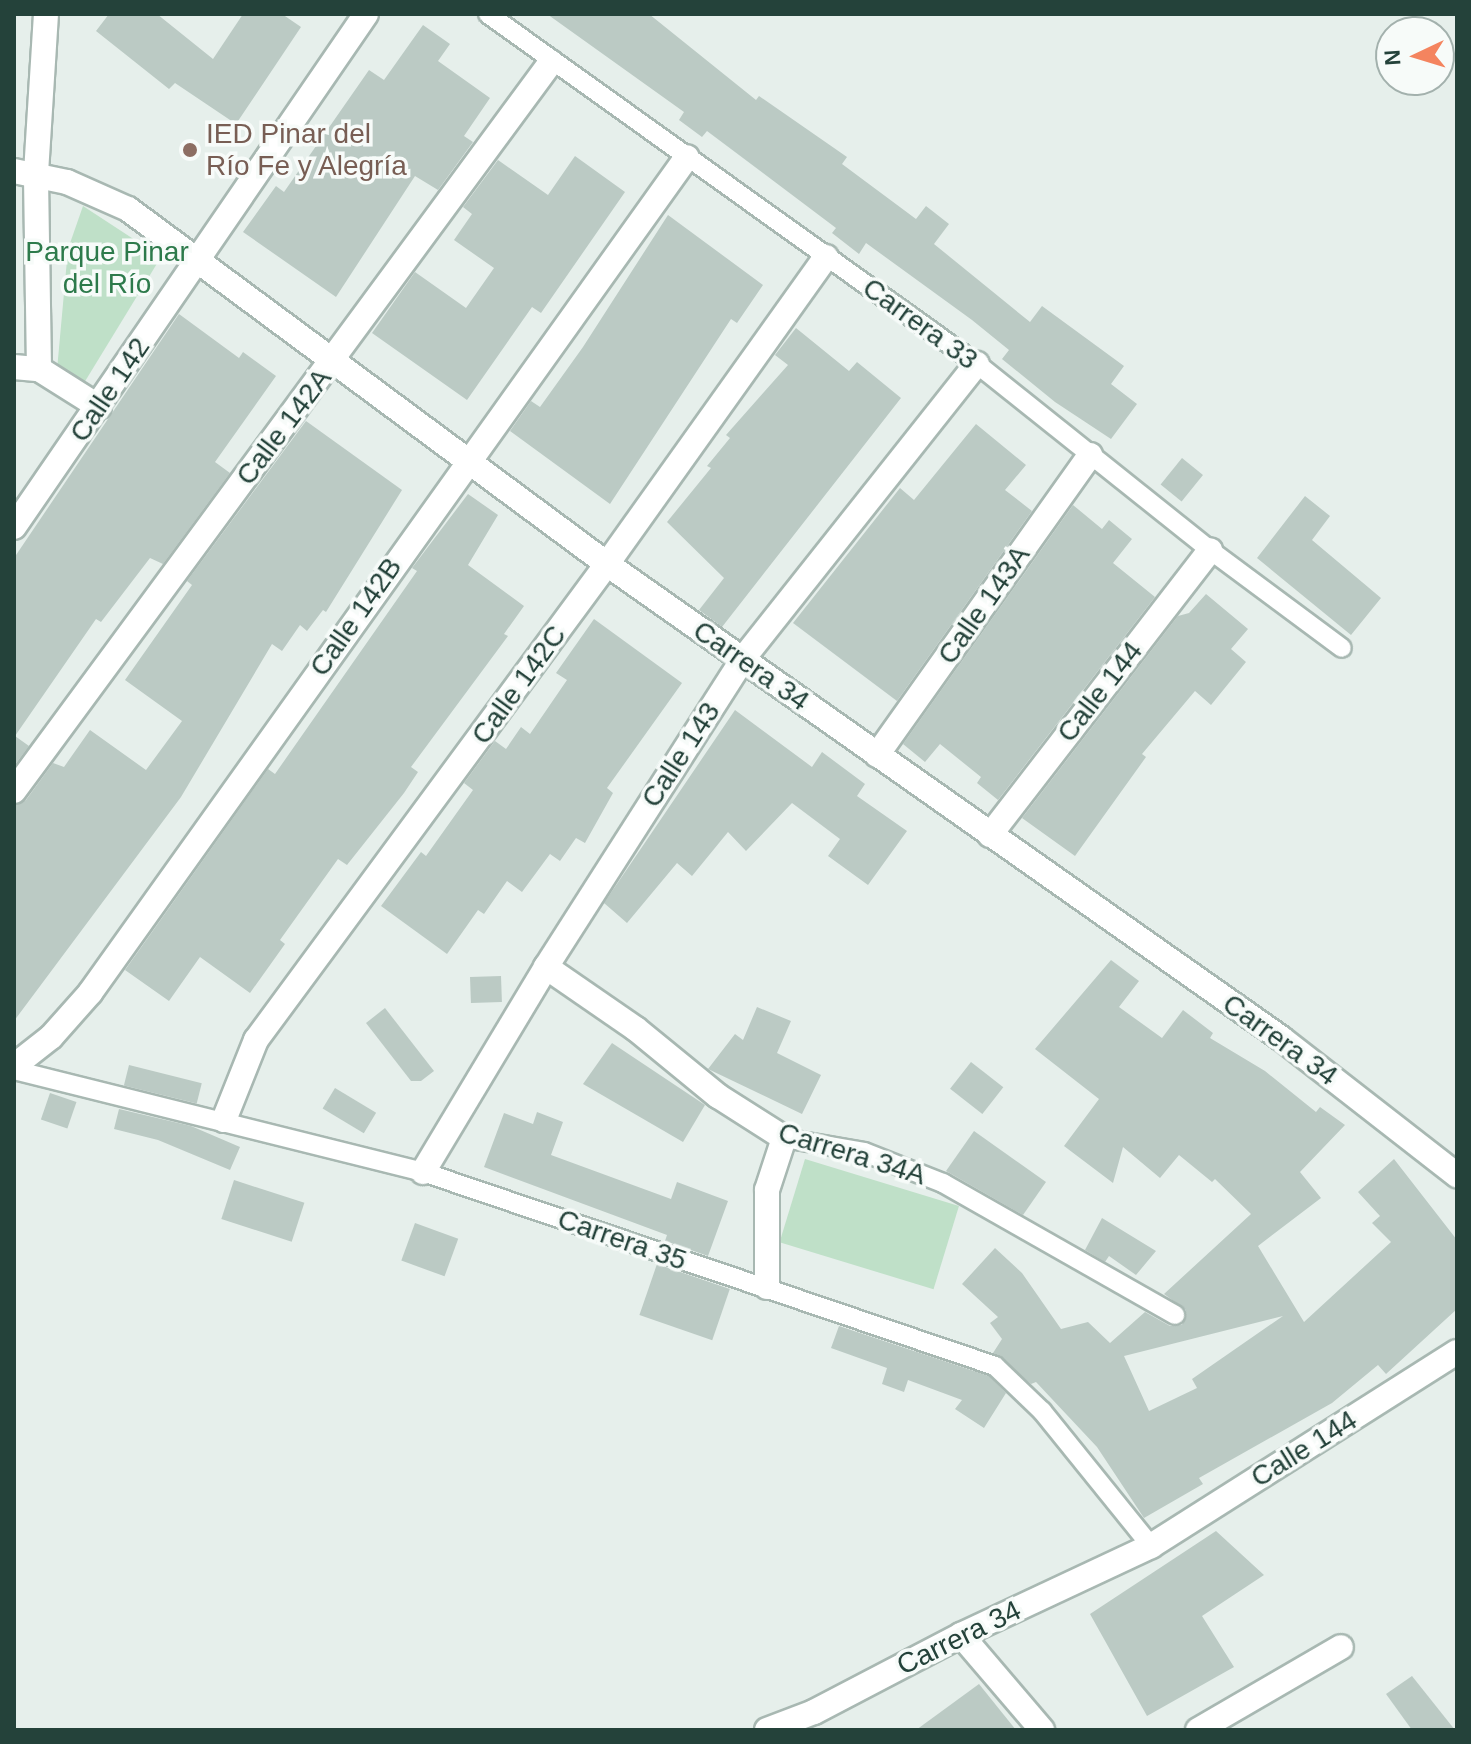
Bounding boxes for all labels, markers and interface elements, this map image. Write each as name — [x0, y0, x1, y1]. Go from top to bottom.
north arrow — [1375, 16, 1455, 96]
text: N — [1380, 49, 1406, 66]
place label: IED Pinar del Río Fe y Alegría — [206, 117, 408, 183]
marker: IED Pinar del Río Fe y Alegría — [181, 141, 199, 159]
park label: Parque Pinar del Río — [25, 235, 189, 301]
street label: Carrera 33 — [856, 271, 984, 377]
street label: Calle 142 — [63, 332, 157, 448]
street label: Calle 142A — [229, 362, 339, 492]
street label: Calle 143A — [931, 539, 1037, 671]
street label: Calle 142B — [303, 551, 409, 683]
street label: Carrera 34 — [687, 614, 815, 718]
street label: Calle 142C — [465, 619, 573, 751]
street label: Calle 144 — [1050, 635, 1150, 749]
street label: Calle 143 — [635, 696, 727, 814]
street label: Carrera 34 — [1216, 987, 1344, 1093]
street label: Carrera 34A — [774, 1116, 930, 1192]
street label: Carrera 35 — [553, 1202, 691, 1278]
street label: Calle 144 — [1245, 1403, 1363, 1495]
street label: Carrera 34 — [891, 1594, 1027, 1682]

